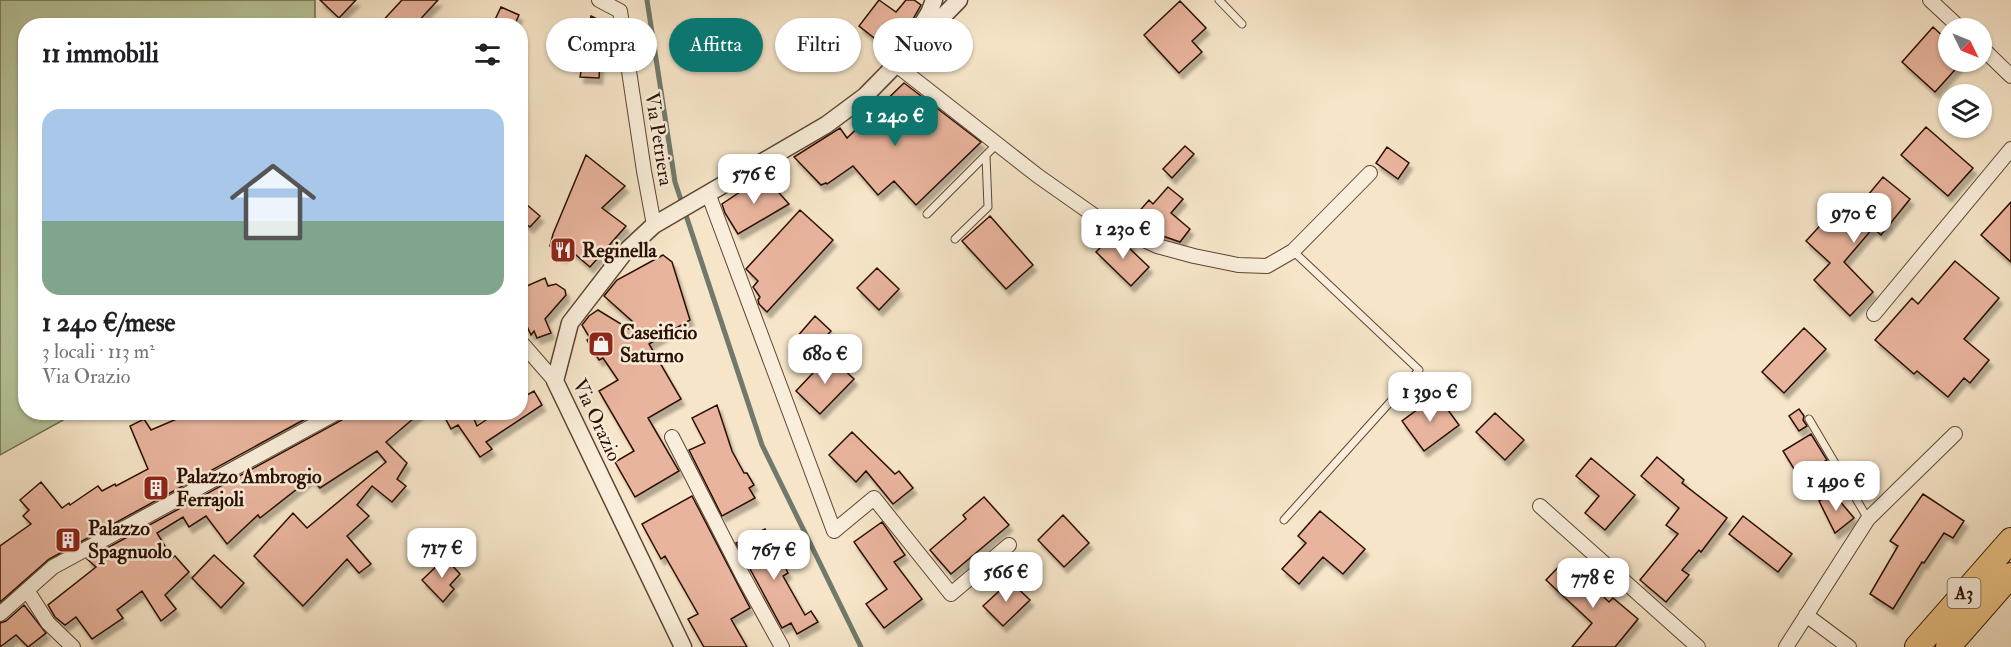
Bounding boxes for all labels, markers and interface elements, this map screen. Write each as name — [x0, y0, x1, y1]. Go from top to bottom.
chip: Compra — [546, 18, 657, 72]
chip: Affitta — [669, 18, 763, 72]
chip: Filtri — [775, 18, 861, 72]
chip: Nuovo — [873, 18, 973, 72]
north arrow — [1938, 18, 1992, 72]
map controls — [1938, 18, 1992, 138]
text: 11 immobili — [42, 38, 159, 70]
icon: filters — [471, 38, 504, 71]
button: layers — [1938, 84, 1992, 138]
street label: Via Petriera — [639, 90, 679, 188]
pin: 1 240 € — [840, 96, 950, 147]
text: 1 240 € — [866, 103, 924, 128]
icon: home — [219, 148, 327, 256]
pin: 576 € — [712, 154, 796, 205]
text: 576 € — [732, 161, 776, 186]
pin: 970 € — [1812, 193, 1896, 244]
text: 970 € — [1831, 200, 1877, 225]
pin: 1 230 € — [1068, 209, 1178, 260]
text: 1 230 € — [1095, 216, 1151, 241]
restaurant icon: Reginella — [548, 235, 578, 265]
place label: Reginella — [582, 238, 658, 264]
text: 1 240 €/mese — [42, 307, 175, 339]
place label: Caseificio Saturno — [620, 320, 698, 368]
shop icon: Caseificio Saturno — [586, 329, 616, 359]
pin: 680 € — [783, 334, 867, 385]
text: 3 locali · 113 m² — [42, 339, 155, 364]
text: 680 € — [802, 341, 848, 366]
text: Via Orazio — [42, 364, 130, 389]
pin: 1 390 € — [1375, 372, 1485, 423]
street label: Via Orazio — [567, 375, 627, 465]
text: 1 390 € — [1402, 379, 1458, 404]
pin: 1 490 € — [1781, 461, 1891, 512]
place label: Palazzo Ambrogio Ferrajoli — [176, 464, 322, 512]
text: 1 490 € — [1807, 468, 1865, 493]
building icon: Palazzo Ambrogio Ferrajoli — [141, 473, 171, 503]
place label: Palazzo Spagnuolo — [88, 516, 172, 565]
building icon: Palazzo Spagnuolo — [53, 525, 83, 555]
pin: 717 € — [400, 528, 484, 579]
pin: 767 € — [732, 530, 816, 581]
text: 717 € — [421, 535, 463, 560]
text: 767 € — [752, 537, 796, 562]
pin: 566 € — [964, 552, 1048, 603]
pin: 778 € — [1551, 558, 1635, 609]
text: 566 € — [984, 559, 1028, 584]
text: 778 € — [1571, 565, 1615, 590]
road number: A3 — [1948, 578, 1980, 608]

